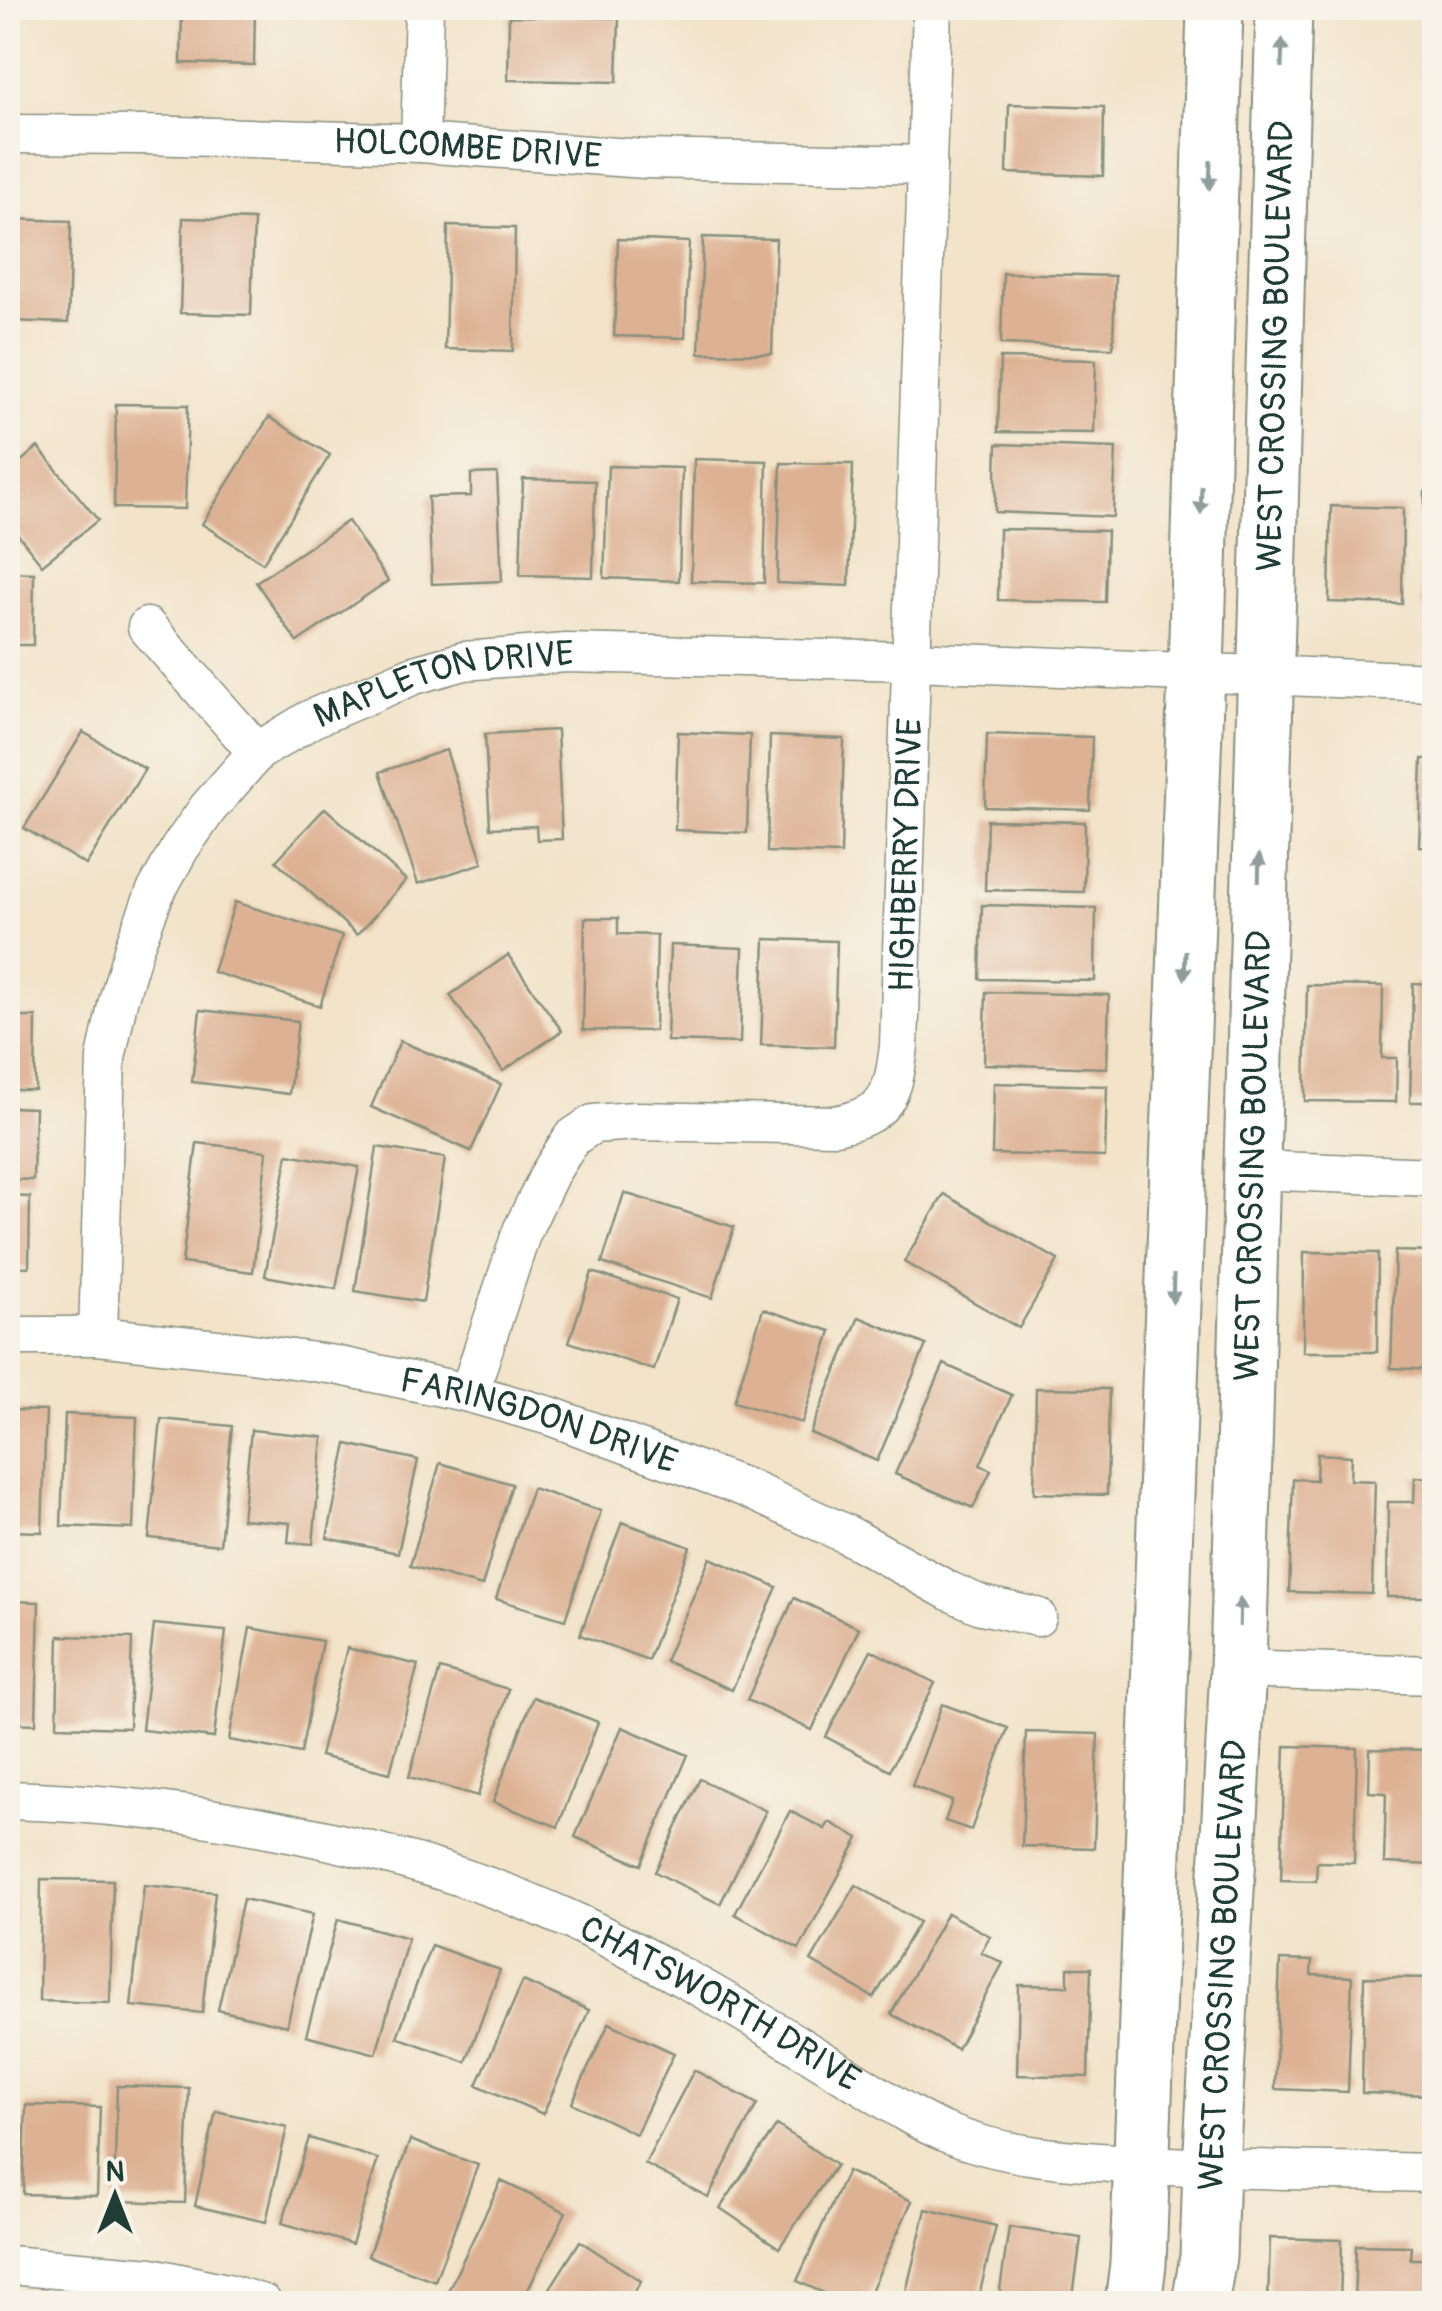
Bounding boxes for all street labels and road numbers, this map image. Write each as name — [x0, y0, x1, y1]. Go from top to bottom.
street label: HOLCOMBE DRIVE — [333, 120, 603, 179]
street label: WEST CROSSING BOULEVARD — [1247, 120, 1304, 572]
street label: MAPLETON DRIVE — [307, 631, 576, 738]
street label: HIGHBERRY DRIVE — [880, 717, 932, 993]
street label: WEST CROSSING BOULEVARD — [1225, 930, 1281, 1382]
street label: FARINGDON DRIVE — [396, 1358, 683, 1484]
street label: WEST CROSSING BOULEVARD — [1189, 1739, 1257, 2191]
street label: CHATSWORTH DRIVE — [572, 1906, 868, 2102]

